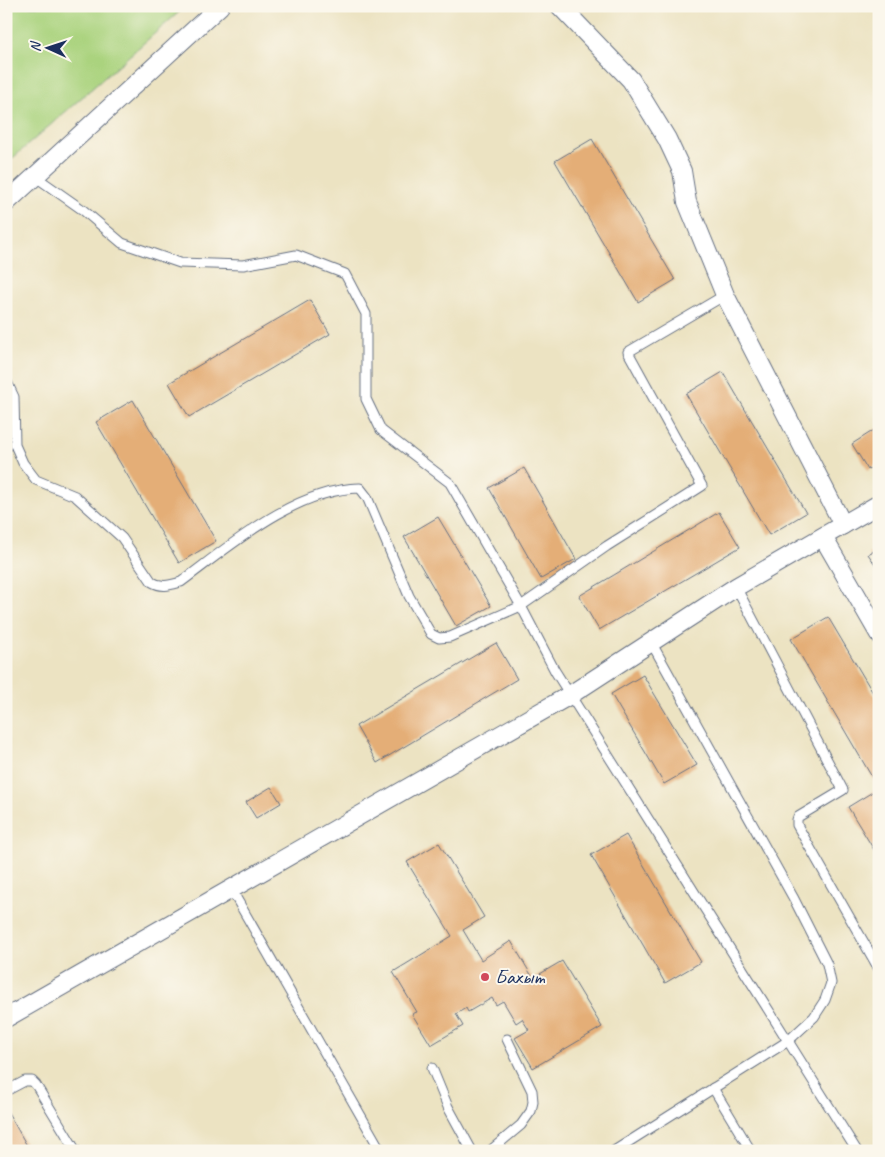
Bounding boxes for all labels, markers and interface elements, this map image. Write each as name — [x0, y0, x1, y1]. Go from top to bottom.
north arrow — [22, 22, 72, 72]
text: N — [27, 40, 44, 52]
place label: Бахыт — [495, 964, 545, 990]
marker: Бахыт — [479, 971, 491, 983]

